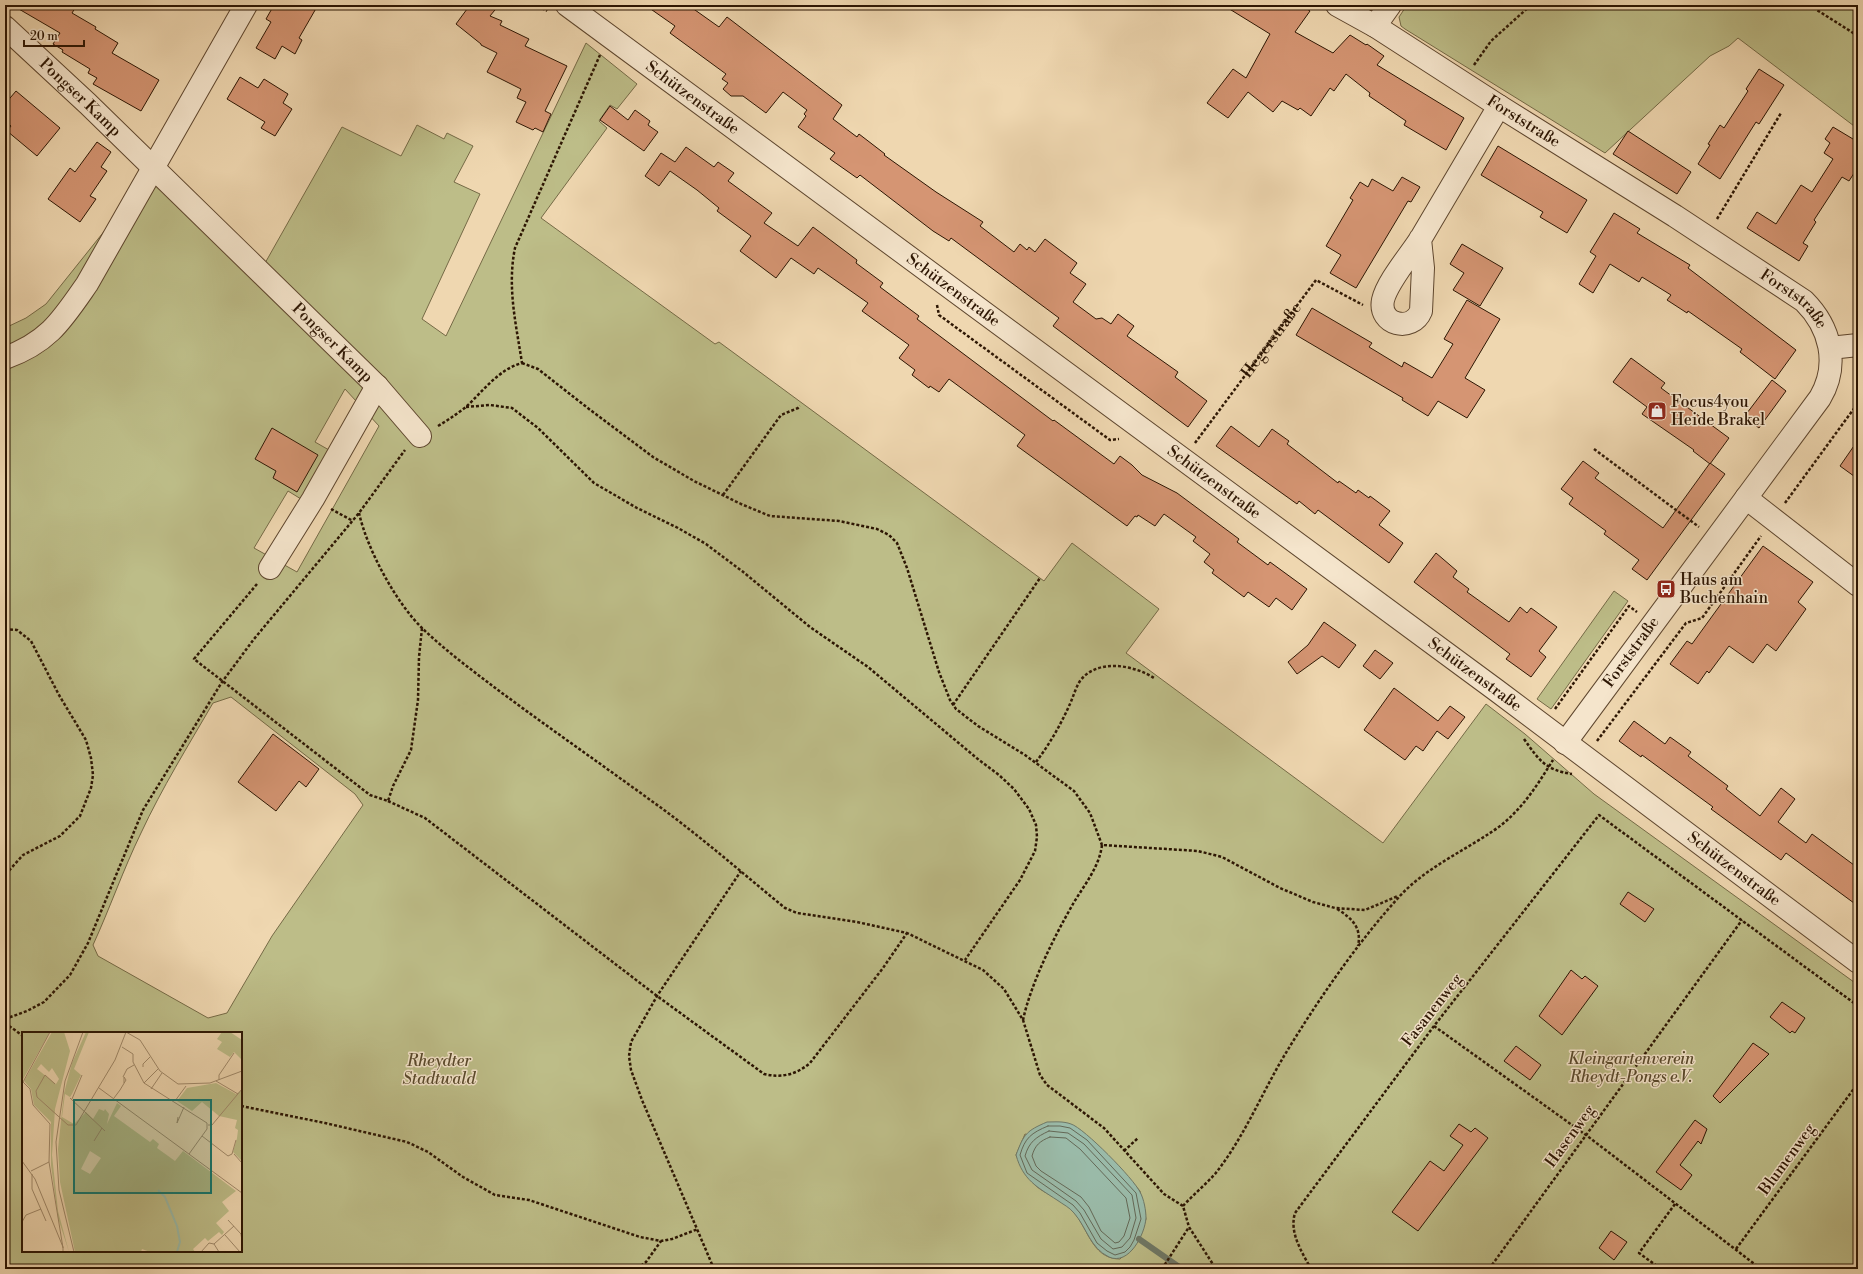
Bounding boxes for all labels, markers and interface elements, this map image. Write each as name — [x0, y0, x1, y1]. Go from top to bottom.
scale bar — [24, 22, 84, 48]
text: 20 m — [30, 29, 58, 44]
street label: Pongser Kamp — [35, 54, 125, 141]
street label: Schützenstraße — [642, 56, 743, 139]
street label: Forststraße — [1483, 91, 1564, 152]
street label: Schützenstraße — [902, 249, 1004, 331]
street label: Forststraße — [1756, 265, 1832, 332]
street label: Pongser Kamp — [288, 299, 377, 387]
street label: Hegerstraße — [1237, 299, 1306, 382]
place label: Focus4you Heide Brakel — [1671, 392, 1765, 430]
shop icon: Focus4you Heide Brakel — [1646, 400, 1668, 422]
street label: Schützenstraße — [1163, 441, 1265, 523]
place label: Haus am Buchenhain — [1679, 570, 1768, 608]
bus stop icon: Haus am Buchenhain — [1655, 578, 1677, 600]
street label: Forststraße — [1599, 613, 1663, 691]
street label: Schützenstraße — [1424, 633, 1526, 716]
street label: Schützenstraße — [1683, 827, 1785, 910]
street label: Fasanenweg — [1397, 969, 1467, 1050]
inset map — [22, 1032, 242, 1252]
park label: Kleingartenverein Rheydt-Pongs e.V. — [1568, 1049, 1695, 1087]
park label: Rheydter Stadtwald — [403, 1051, 476, 1089]
street label: Hasenweg — [1541, 1100, 1600, 1171]
street label: Blumenweg — [1754, 1119, 1820, 1200]

